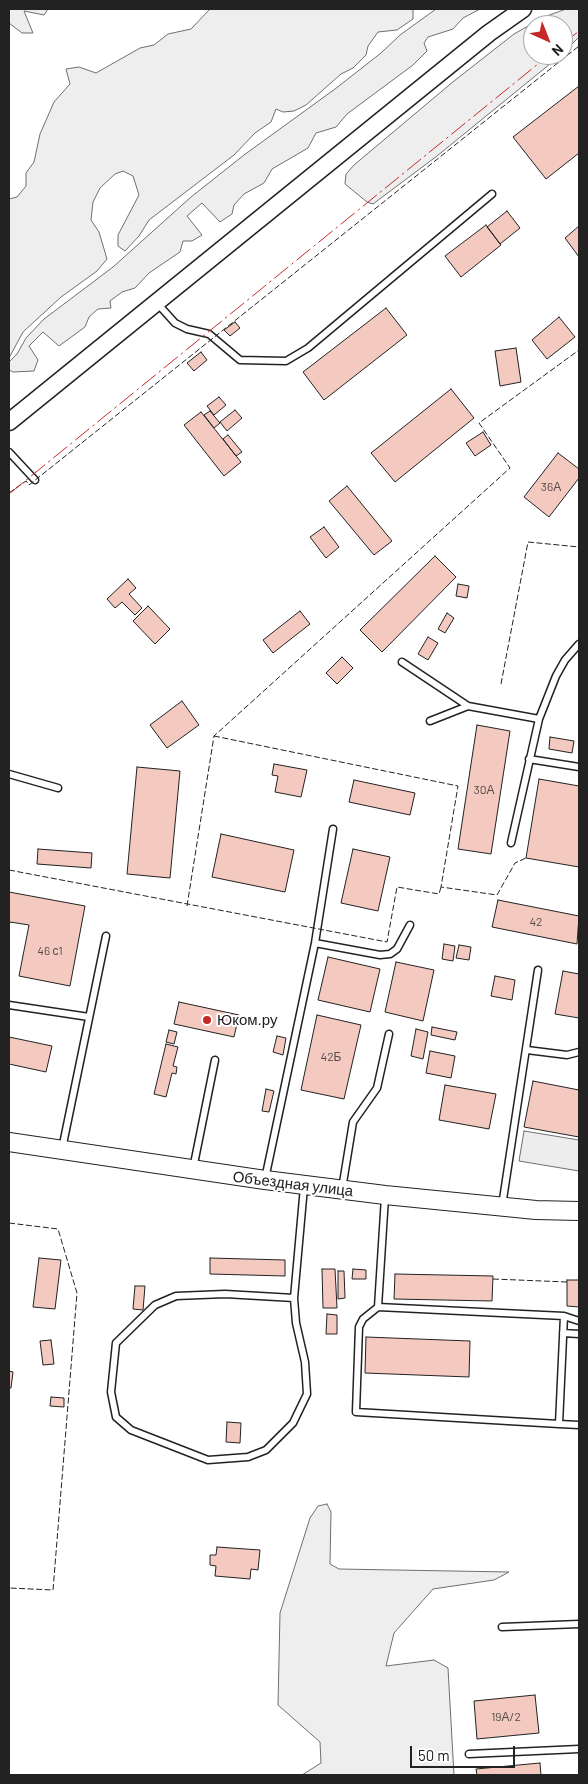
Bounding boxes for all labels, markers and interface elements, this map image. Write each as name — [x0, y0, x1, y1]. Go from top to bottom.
north arrow — [523, 15, 573, 65]
text: N — [549, 41, 567, 60]
house number: 36А — [541, 480, 561, 494]
house number: 30А — [474, 783, 494, 797]
house number: 42 — [529, 915, 543, 929]
house number: 46 с1 — [37, 944, 63, 958]
place label: Юком.ру — [217, 1011, 277, 1029]
marker: Юком.ру — [201, 1014, 213, 1026]
house number: 42Б — [321, 1050, 341, 1064]
street label: Объездная улица — [232, 1168, 354, 1200]
house number: 19А/2 — [491, 1710, 521, 1724]
scale bar — [413, 1736, 518, 1768]
text: 50 m — [418, 1746, 450, 1764]

